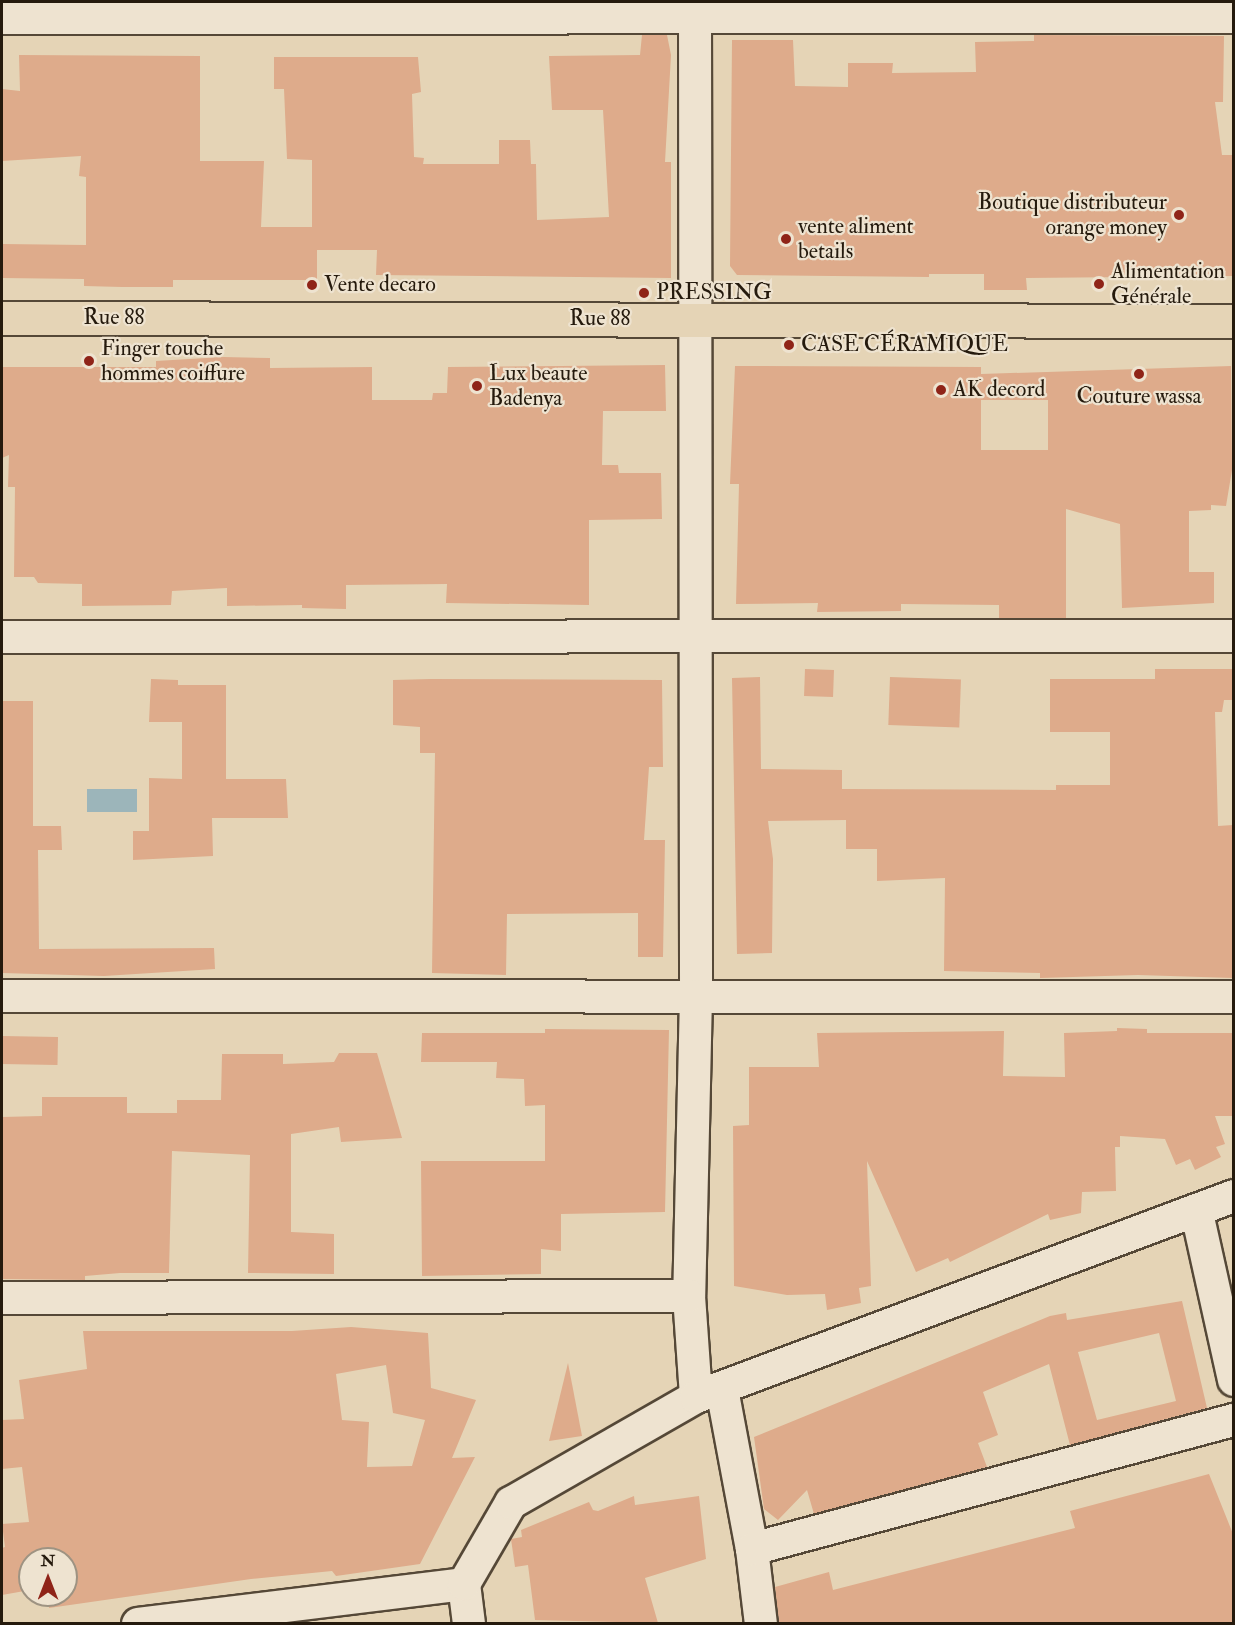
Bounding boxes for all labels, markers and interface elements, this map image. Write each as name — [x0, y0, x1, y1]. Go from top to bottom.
place label: Boutique distributeur orange money — [978, 189, 1167, 240]
marker: Boutique distributeur orange money — [1172, 208, 1186, 222]
place label: vente aliment betails — [798, 213, 914, 264]
marker: vente aliment betails — [779, 232, 793, 246]
place label: Alimentation Générale — [1111, 258, 1225, 310]
place label: Vente decaro — [324, 272, 436, 298]
marker: Alimentation Générale — [1092, 277, 1106, 291]
marker: Vente decaro — [305, 278, 319, 292]
place label: PRESSING — [656, 280, 772, 306]
marker: PRESSING — [637, 286, 651, 300]
street label: Rue 88 — [83, 305, 145, 331]
street label: Rue 88 — [569, 306, 631, 332]
place label: CASE CÉRAMIQUE — [801, 332, 1008, 358]
place label: Finger touche hommes coiffure — [101, 335, 245, 386]
marker: CASE CÉRAMIQUE — [782, 338, 796, 352]
marker: Finger touche hommes coiffure — [82, 354, 96, 368]
place label: Lux beaute Badenya — [489, 360, 587, 412]
marker: Couture wassa — [1132, 367, 1146, 381]
place label: AK decord — [953, 377, 1045, 403]
marker: Lux beaute Badenya — [470, 379, 484, 393]
marker: AK decord — [934, 383, 948, 397]
place label: Couture wassa — [1076, 384, 1202, 410]
north arrow — [18, 1547, 78, 1607]
text: N — [41, 1551, 55, 1571]

